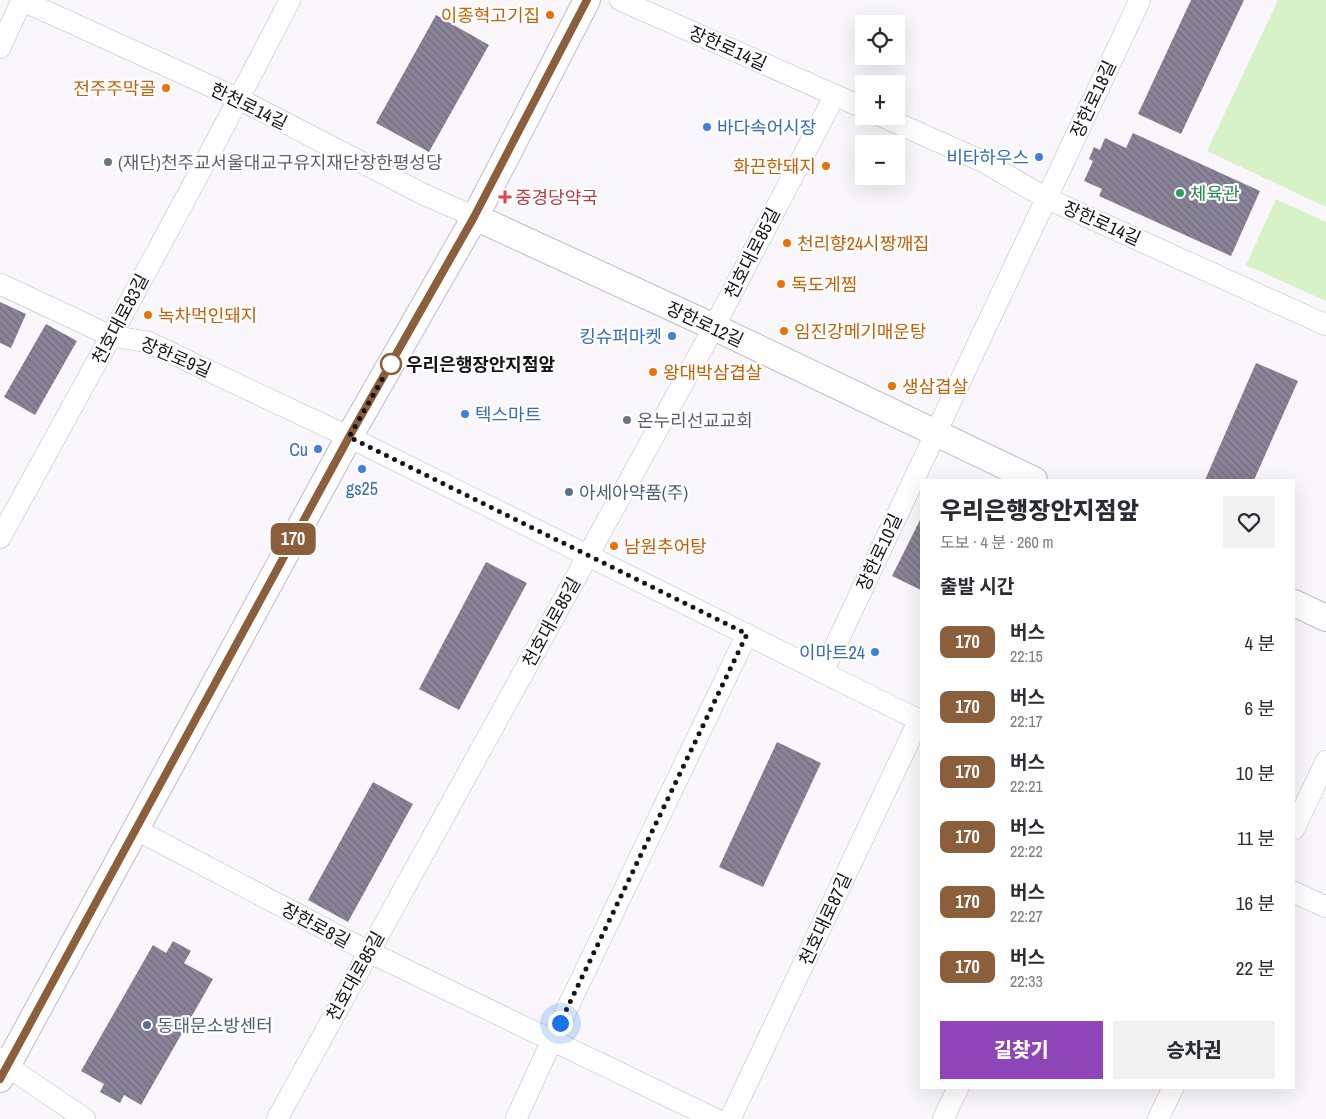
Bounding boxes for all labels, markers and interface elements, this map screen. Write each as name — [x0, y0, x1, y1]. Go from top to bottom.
place label: 이종혁고기집 — [441, 3, 540, 28]
marker: 이종혁고기집 — [544, 9, 556, 21]
map controls — [855, 15, 905, 185]
button: locate — [855, 15, 905, 65]
street label: 장한로14길 — [685, 20, 771, 76]
street label: 장한로18길 — [1064, 56, 1122, 142]
button: + — [855, 75, 905, 125]
place label: 전주주막골 — [73, 76, 156, 101]
street label: 한천로14길 — [206, 77, 292, 135]
marker: 전주주막골 — [160, 82, 172, 94]
place label: 바다속어시장 — [717, 115, 816, 140]
marker: 바다속어시장 — [701, 121, 713, 133]
button: − — [855, 135, 905, 185]
place label: 비타하우스 — [946, 145, 1029, 170]
place label: (재단)천주교서울대교구유지재단장한평성당 — [118, 150, 442, 175]
marker: 비타하우스 — [1033, 151, 1045, 163]
place label: 화끈한돼지 — [733, 154, 816, 179]
marker: (재단)천주교서울대교구유지재단장한평성당 — [102, 156, 114, 168]
marker: 화끈한돼지 — [820, 160, 832, 172]
place label: 체육관 — [1190, 181, 1240, 206]
place label: 중경당약국 — [515, 185, 598, 210]
marker: 체육관 — [1174, 187, 1186, 199]
marker: 중경당약국 — [499, 191, 511, 203]
street label: 장한로14길 — [1059, 195, 1145, 251]
street label: 천호대로85길 — [718, 203, 786, 303]
place label: 천리향24시짱깨집 — [797, 231, 929, 256]
marker: 천리향24시짱깨집 — [781, 237, 793, 249]
street label: 천호대로83길 — [86, 269, 154, 369]
place label: 독도게찜 — [791, 272, 857, 297]
marker: 독도게찜 — [775, 278, 787, 290]
street label: 장한로12길 — [662, 295, 748, 353]
place label: 녹차먹인돼지 — [158, 303, 257, 328]
marker: 녹차먹인돼지 — [142, 309, 154, 321]
place label: 임진강메기매운탕 — [794, 319, 926, 344]
place label: 킹슈퍼마켓 — [579, 324, 662, 349]
marker: 임진강메기매운탕 — [778, 325, 790, 337]
marker: 킹슈퍼마켓 — [666, 330, 678, 342]
street label: 장한로9길 — [137, 331, 215, 383]
place label: 우리은행장안지점앞 — [406, 352, 555, 377]
marker: 우리은행장안지점앞 — [380, 353, 402, 375]
place label: 왕대박삼겹살 — [663, 360, 762, 385]
marker: 왕대박삼겹살 — [647, 366, 659, 378]
place label: 생삼겹살 — [902, 374, 968, 399]
marker: 생삼겹살 — [886, 380, 898, 392]
place label: 텍스마트 — [475, 402, 541, 427]
marker: 텍스마트 — [459, 408, 471, 420]
place label: 온누리선교교회 — [637, 408, 753, 433]
marker: 온누리선교교회 — [621, 414, 633, 426]
place label: Cu — [289, 437, 308, 462]
marker: Cu — [312, 443, 324, 455]
marker: gs25 — [356, 463, 368, 475]
place label: gs25 — [346, 476, 378, 501]
place label: 아세아약품(주) — [579, 480, 688, 505]
marker: 아세아약품(주) — [563, 486, 575, 498]
text: 우리은행장안지점앞 — [940, 494, 1139, 526]
button: heart — [1223, 496, 1275, 548]
street label: 장한로10길 — [850, 509, 908, 595]
line badge: 170 — [264, 523, 322, 555]
text: 170 — [281, 526, 305, 551]
text: 도보 · 4 분 · 260 m — [940, 531, 1053, 553]
place label: 남원추어탕 — [624, 534, 707, 559]
marker: 남원추어탕 — [608, 540, 620, 552]
street label: 천호대로85길 — [516, 573, 586, 671]
text: 출발 시간 — [940, 573, 1014, 599]
text: 버스 — [1010, 619, 1045, 645]
text: 170 — [955, 629, 980, 654]
text: 4 분 — [1245, 630, 1275, 656]
place label: 이마트24 — [799, 640, 865, 665]
text: 22:15 — [1010, 645, 1043, 667]
marker: 이마트24 — [869, 646, 881, 658]
text: 버스 — [1010, 684, 1045, 710]
text: 170 — [955, 694, 980, 719]
text: 6 분 — [1245, 695, 1275, 721]
text: 22:17 — [1010, 710, 1043, 732]
text: 버스 — [1010, 749, 1045, 775]
text: 170 — [955, 759, 980, 784]
text: 10 분 — [1236, 760, 1275, 786]
text: 22:21 — [1010, 775, 1043, 797]
text: 버스 — [1010, 814, 1045, 840]
text: 170 — [955, 824, 980, 849]
text: 11 분 — [1237, 825, 1275, 851]
text: 22:22 — [1010, 840, 1043, 862]
street label: 천호대로87길 — [793, 869, 857, 969]
text: 버스 — [1010, 879, 1045, 905]
text: 170 — [955, 889, 980, 914]
text: 16 분 — [1236, 890, 1275, 916]
street label: 장한로8길 — [277, 896, 355, 954]
text: 22:27 — [1010, 905, 1043, 927]
street label: 천호대로85길 — [320, 927, 390, 1025]
text: 버스 — [1010, 944, 1045, 970]
text: 170 — [955, 954, 980, 979]
text: 22 분 — [1236, 955, 1275, 981]
text: 22:33 — [1010, 970, 1043, 992]
your location — [548, 1011, 573, 1036]
place label: 동대문소방센터 — [157, 1013, 273, 1038]
marker: 동대문소방센터 — [141, 1019, 153, 1031]
button: 길찾기 — [940, 1021, 1103, 1079]
button: 승차권 — [1113, 1021, 1275, 1079]

